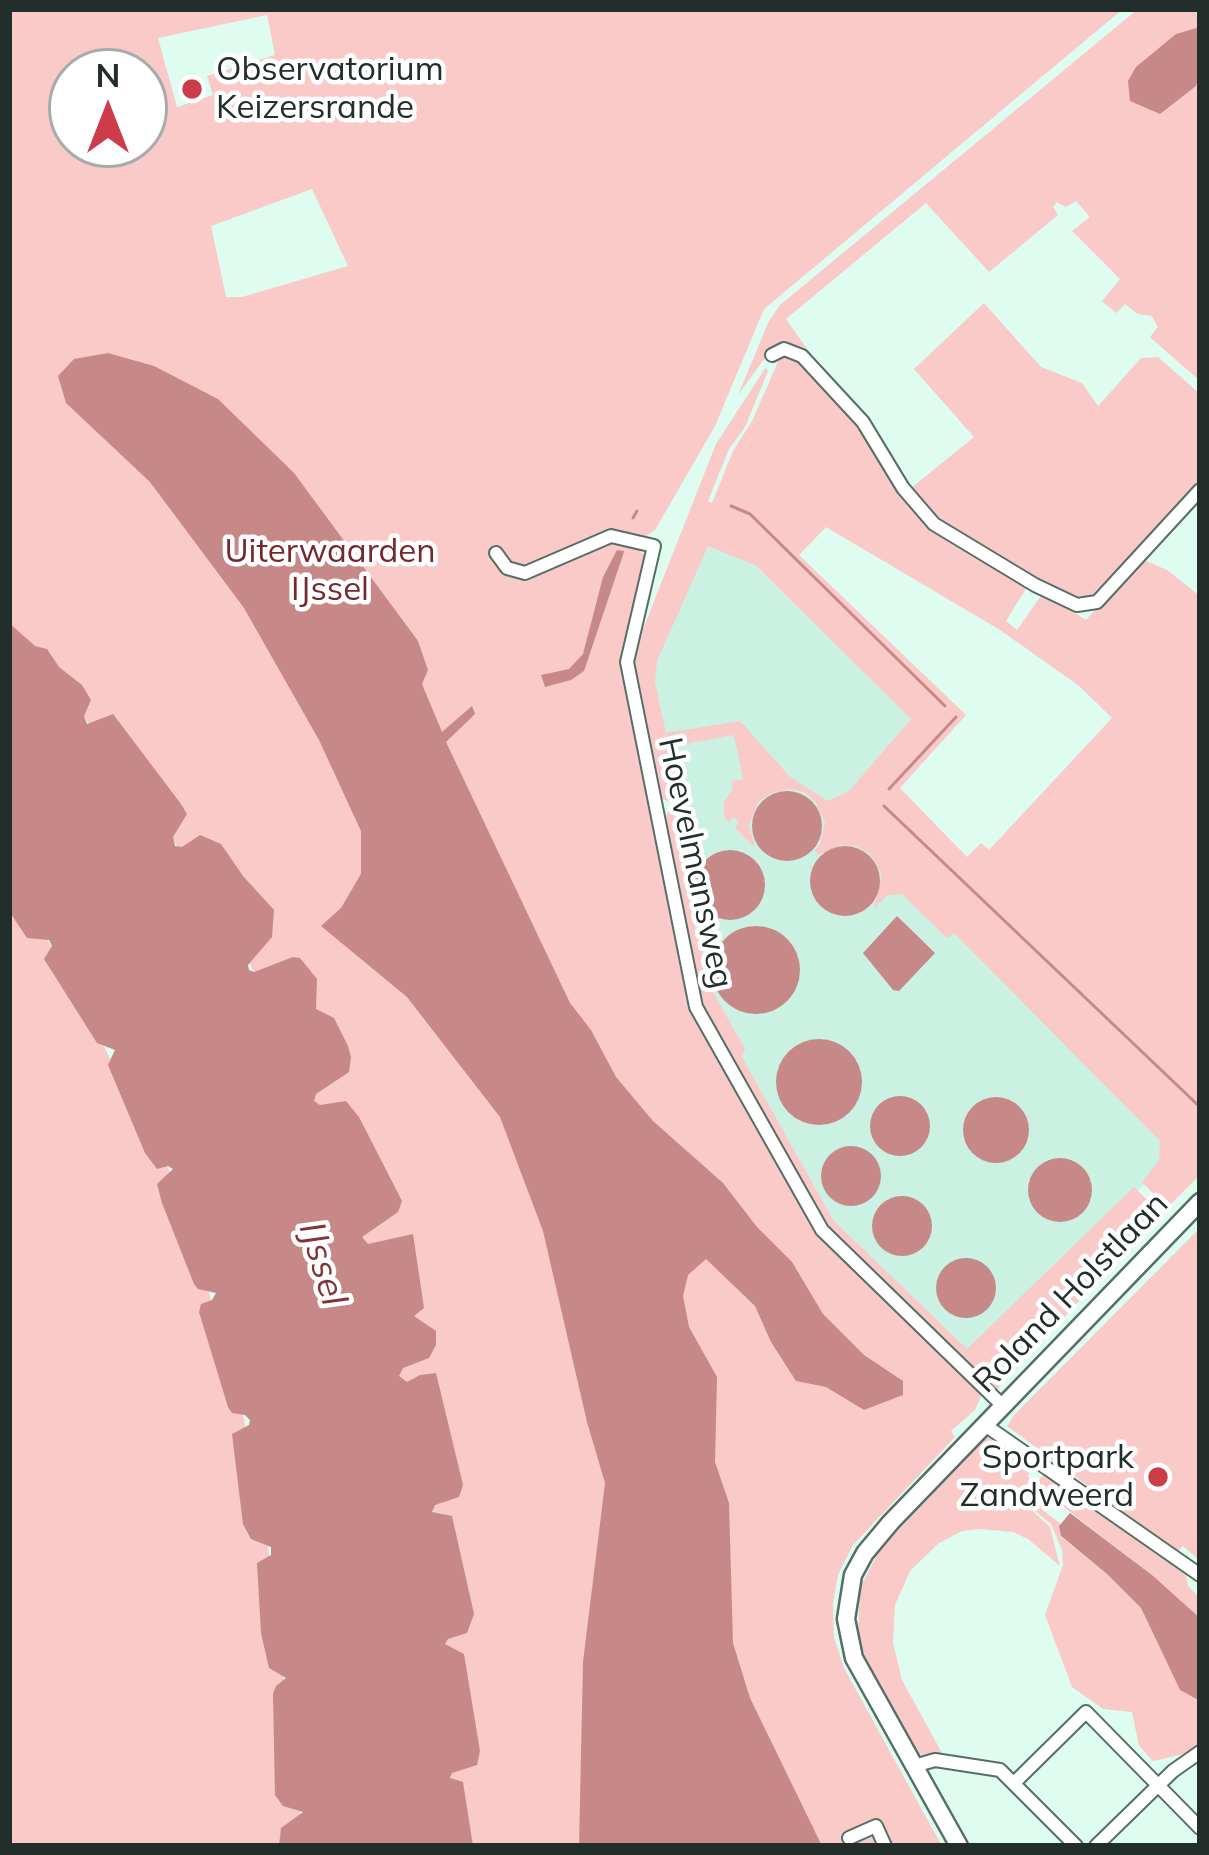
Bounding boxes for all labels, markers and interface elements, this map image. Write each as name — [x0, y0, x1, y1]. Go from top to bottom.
north arrow — [48, 48, 168, 168]
place label: Observatorium Keizersrande — [216, 50, 444, 128]
text: N — [96, 54, 120, 95]
marker: Observatorium Keizersrande — [179, 76, 205, 102]
park label: Uiterwaarden IJssel — [224, 532, 436, 610]
street label: Hoevelmansweg — [649, 734, 741, 992]
street label: Roland Holstlaan — [965, 1185, 1177, 1401]
water label: IJssel — [289, 1217, 355, 1311]
place label: Sportpark Zandweerd — [960, 1438, 1134, 1516]
marker: Sportpark Zandweerd — [1145, 1464, 1171, 1490]

